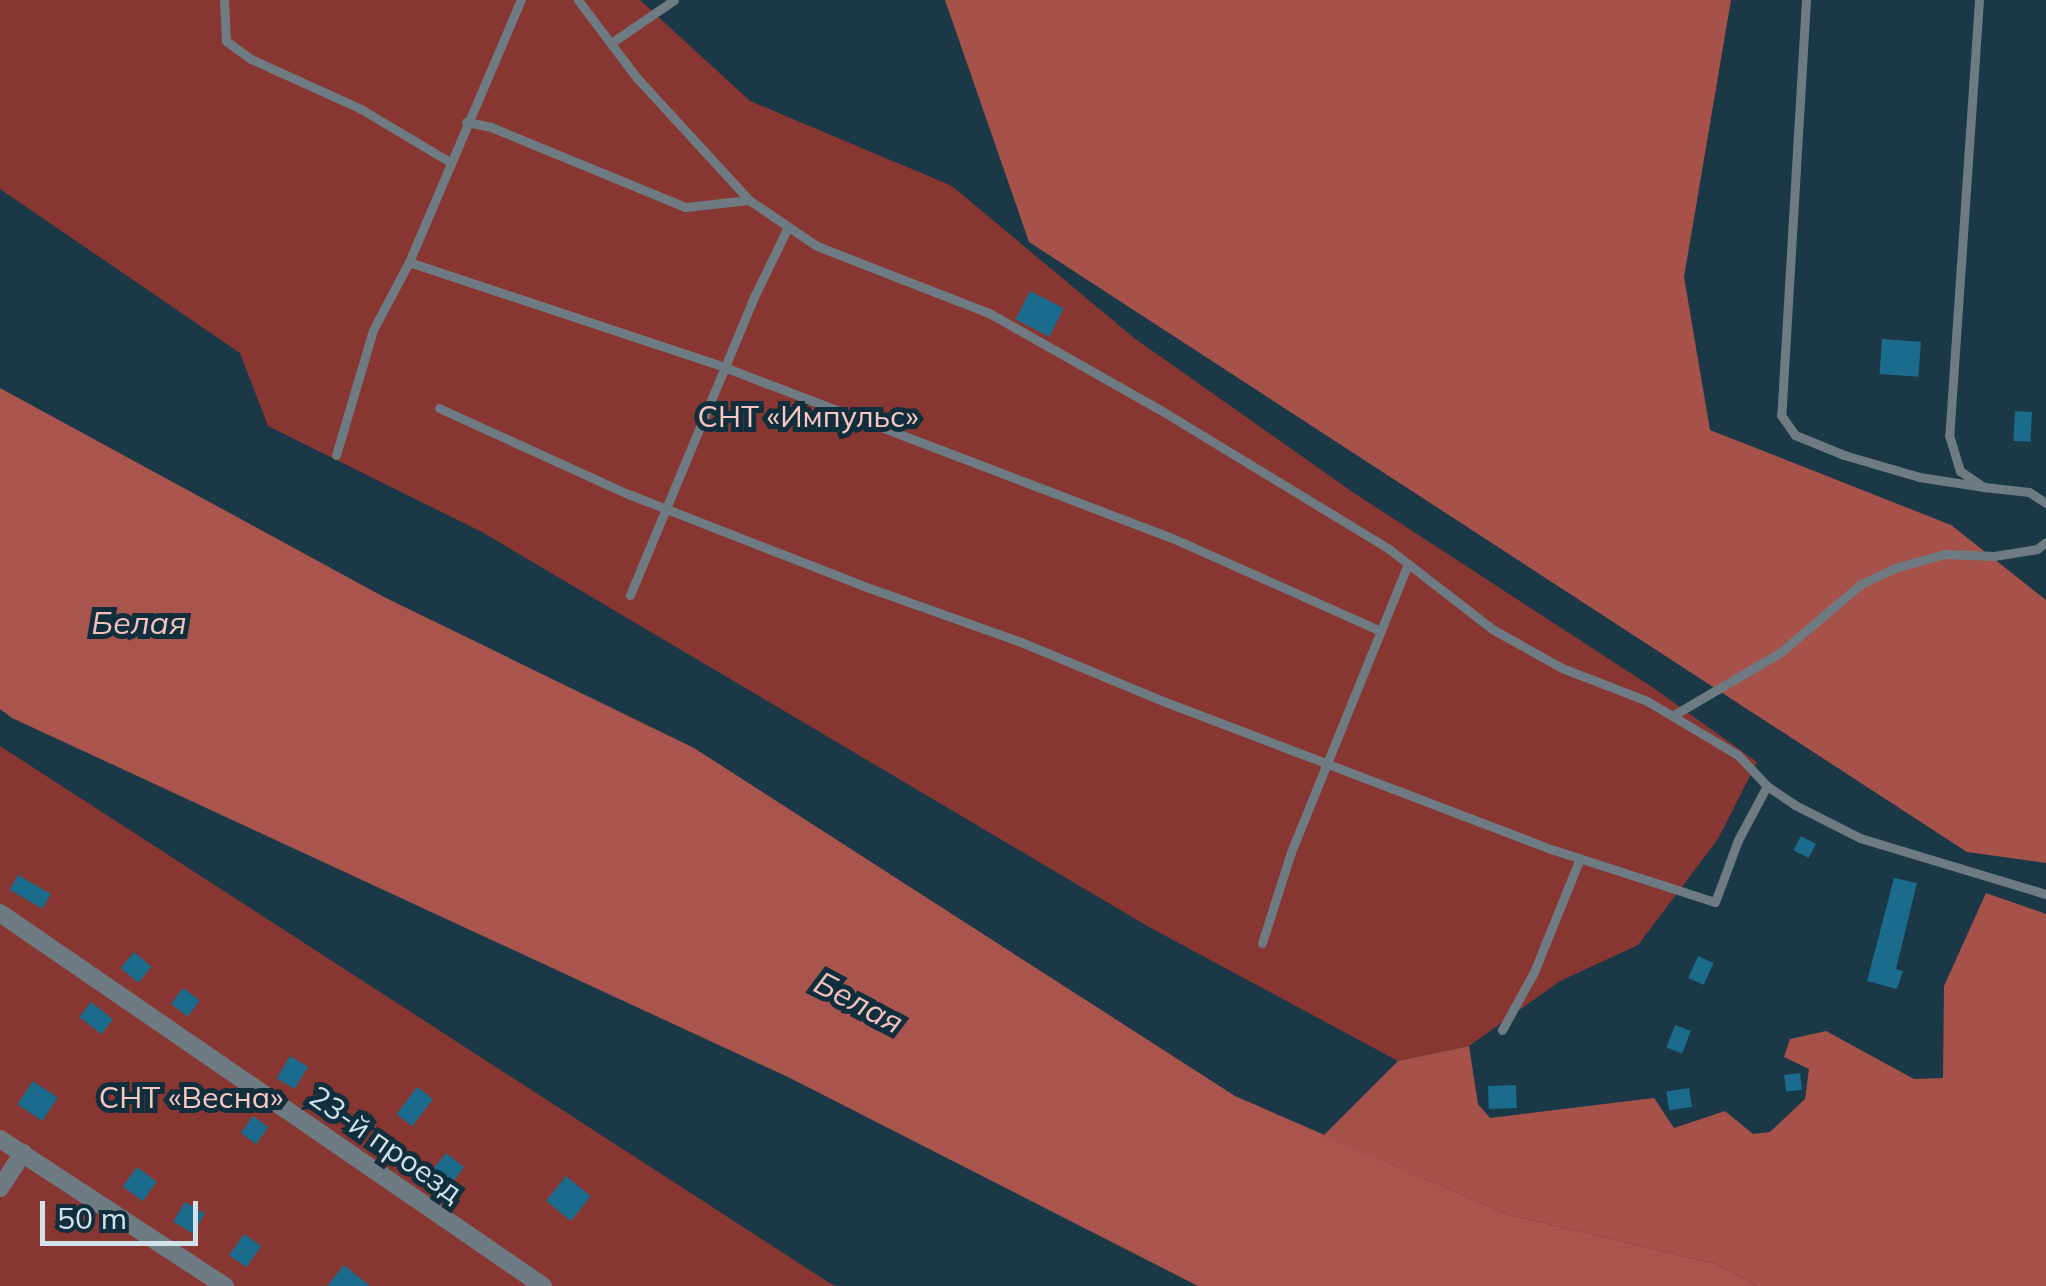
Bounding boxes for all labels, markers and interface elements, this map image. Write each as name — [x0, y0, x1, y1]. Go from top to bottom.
park label: СНТ «Импульс» — [697, 398, 919, 434]
water label: Белая — [91, 603, 187, 641]
water label: Белая — [808, 963, 910, 1041]
street label: 23-й проезд — [303, 1078, 469, 1210]
park label: СНТ «Весна» — [99, 1079, 283, 1115]
scale bar — [45, 1181, 202, 1243]
text: 50 m — [57, 1199, 127, 1237]

